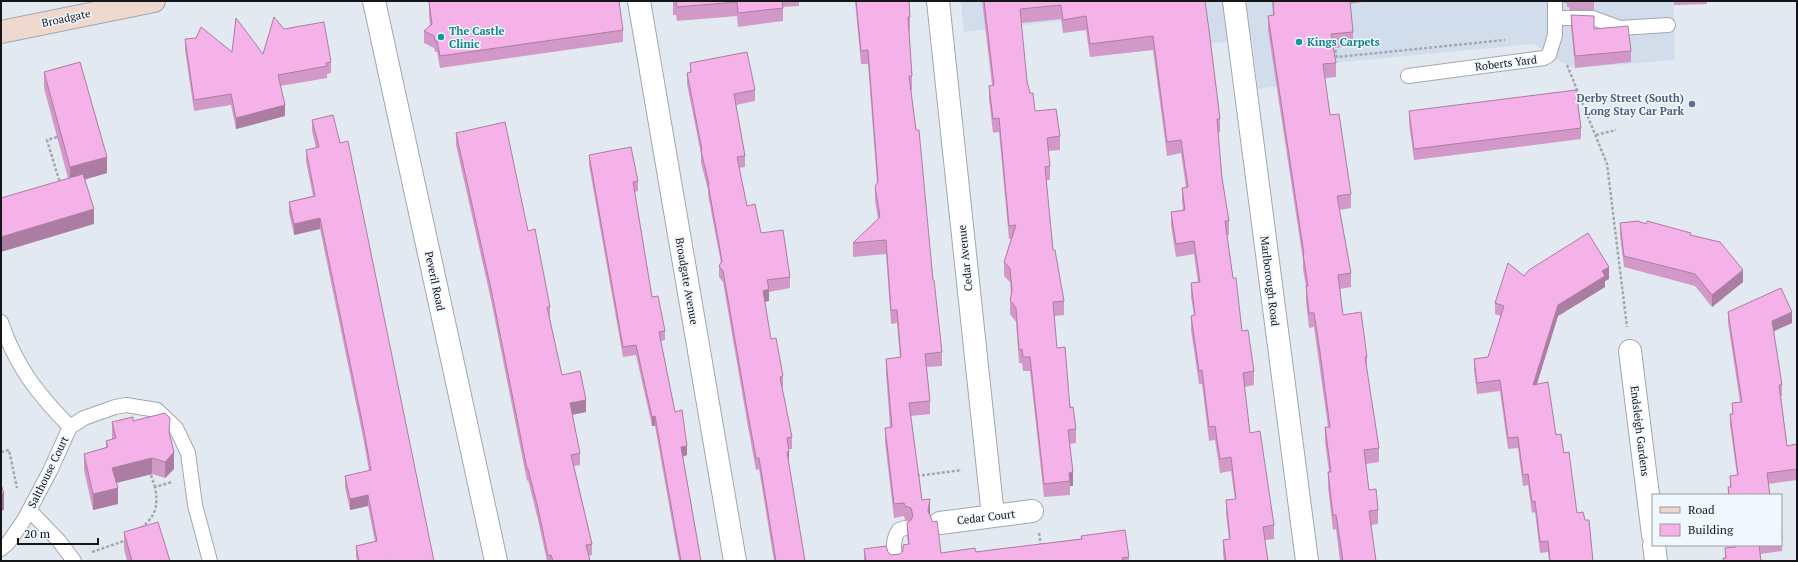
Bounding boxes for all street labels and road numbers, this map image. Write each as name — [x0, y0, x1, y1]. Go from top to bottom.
street label: Broadgate — [40, 6, 92, 30]
street label: Roberts Yard — [1474, 52, 1538, 74]
street label: Cedar Avenue — [955, 224, 975, 292]
street label: Marlborough Road — [1258, 235, 1282, 327]
street label: Broadgate Avenue — [672, 236, 702, 326]
street label: Peveril Road — [422, 250, 448, 312]
street label: Endsleigh Gardens — [1627, 385, 1653, 477]
street label: Salthouse Court — [25, 434, 71, 510]
street label: Cedar Court — [956, 506, 1016, 528]

